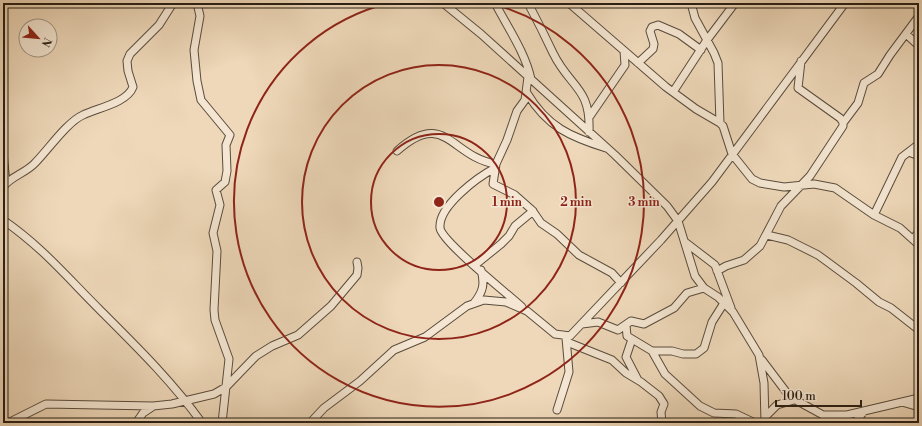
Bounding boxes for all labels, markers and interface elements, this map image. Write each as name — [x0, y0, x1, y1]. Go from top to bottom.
north arrow — [18, 18, 58, 58]
text: N — [38, 35, 54, 49]
centre of rings — [432, 195, 446, 209]
text: 1 min — [492, 195, 523, 210]
text: 2 min — [560, 195, 592, 210]
text: 3 min — [628, 195, 660, 210]
scale bar — [776, 382, 861, 408]
text: 100 m — [782, 389, 816, 404]

